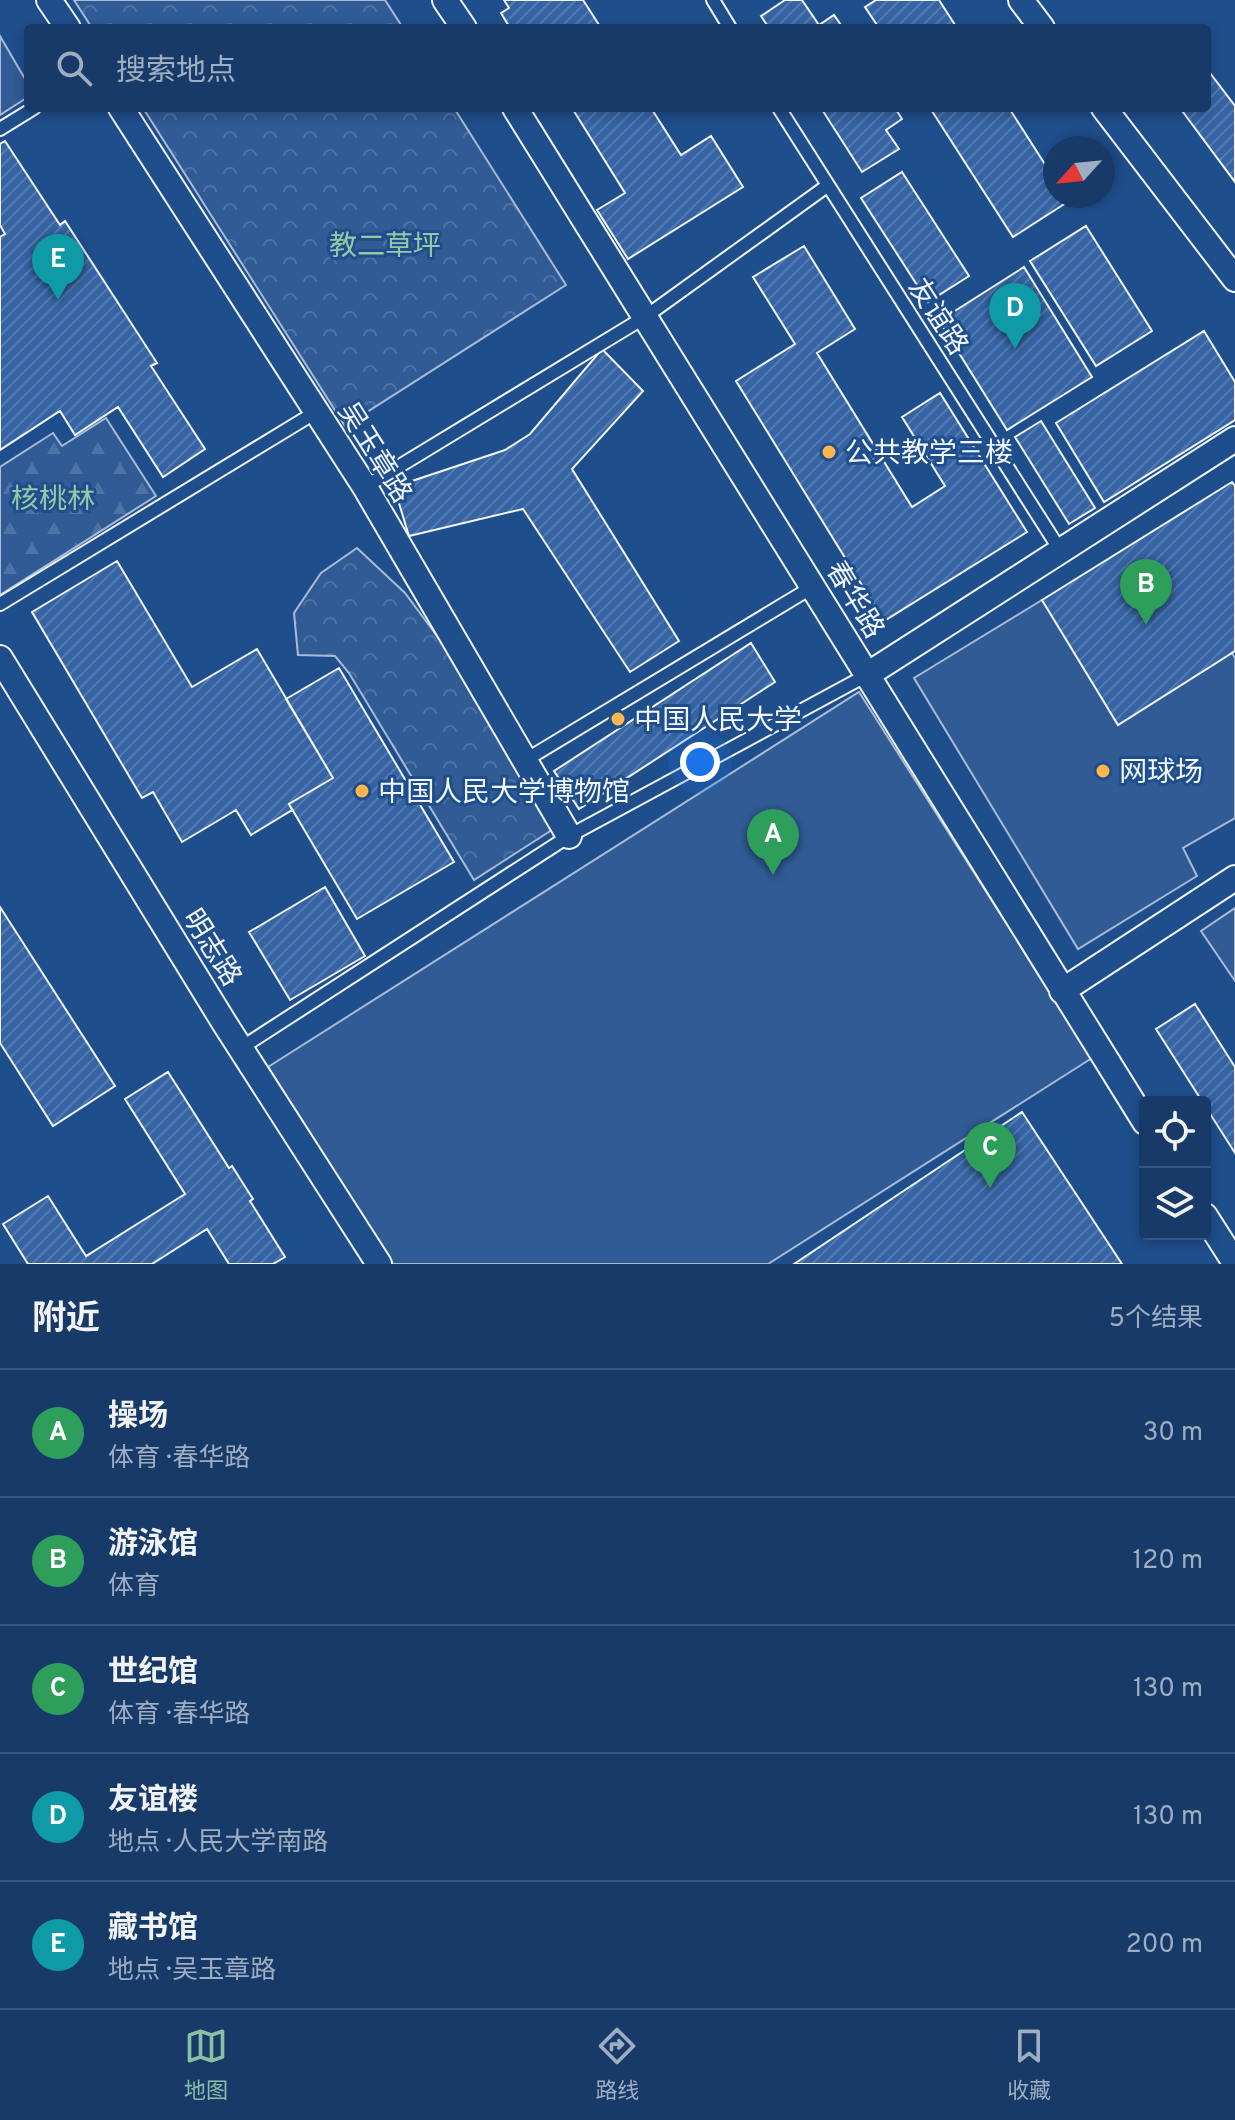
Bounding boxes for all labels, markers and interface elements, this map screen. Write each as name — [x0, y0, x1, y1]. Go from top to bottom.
search box — [24, 24, 1211, 112]
icon: search — [52, 46, 96, 90]
text: 搜索地点 — [116, 54, 236, 91]
north arrow — [1043, 136, 1115, 208]
park label: 教二草坪 — [329, 230, 441, 266]
pin: E — [32, 234, 84, 300]
street label: 友谊路 — [899, 273, 974, 363]
pin: D — [989, 283, 1041, 349]
street label: 吴玉章路 — [329, 397, 418, 511]
place label: 公共教学三楼 — [845, 437, 1013, 473]
marker: 公共教学三楼 — [820, 443, 838, 461]
park label: 核桃林 — [11, 483, 95, 519]
street label: 春华路 — [816, 555, 890, 646]
pin: B — [1120, 559, 1172, 625]
place label: 中国人民大学 — [634, 704, 802, 740]
marker: 中国人民大学 — [609, 710, 627, 728]
your location — [680, 742, 720, 782]
place label: 网球场 — [1119, 756, 1203, 792]
marker: 网球场 — [1094, 762, 1112, 780]
place label: 中国人民大学博物馆 — [378, 776, 630, 812]
marker: 中国人民大学博物馆 — [353, 782, 371, 800]
pin: A — [747, 809, 799, 875]
street label: 明志路 — [173, 903, 248, 994]
map controls — [1139, 1096, 1211, 1240]
button: locate — [1139, 1096, 1211, 1168]
pin: C — [964, 1122, 1016, 1188]
button: layers — [1139, 1168, 1211, 1240]
text: 附近 — [32, 1299, 100, 1342]
text: 5个结果 — [1109, 1303, 1203, 1336]
text: 操场 — [108, 1399, 168, 1436]
text: A — [49, 1417, 67, 1450]
text: 30 m — [1143, 1417, 1203, 1450]
text: 体育 · 春华路 — [108, 1443, 250, 1476]
text: 游泳馆 — [108, 1527, 198, 1564]
text: B — [49, 1545, 67, 1578]
text: 120 m — [1133, 1545, 1203, 1578]
text: 体育 — [108, 1571, 160, 1604]
text: 世纪馆 — [108, 1655, 198, 1692]
text: C — [50, 1673, 66, 1706]
text: 130 m — [1133, 1673, 1203, 1706]
text: 体育 · 春华路 — [108, 1699, 250, 1732]
text: 友谊楼 — [108, 1783, 198, 1820]
text: D — [49, 1801, 67, 1834]
text: 130 m — [1133, 1801, 1203, 1834]
text: 地点 · 人民大学南路 — [108, 1827, 328, 1860]
text: 藏书馆 — [108, 1911, 198, 1948]
text: E — [50, 1929, 66, 1962]
text: 200 m — [1126, 1929, 1203, 1962]
text: 地点 · 吴玉章路 — [108, 1955, 276, 1988]
tab: 地图 — [184, 2024, 228, 2106]
tab: 路线 — [595, 2024, 639, 2106]
tab: 收藏 — [1007, 2024, 1051, 2106]

